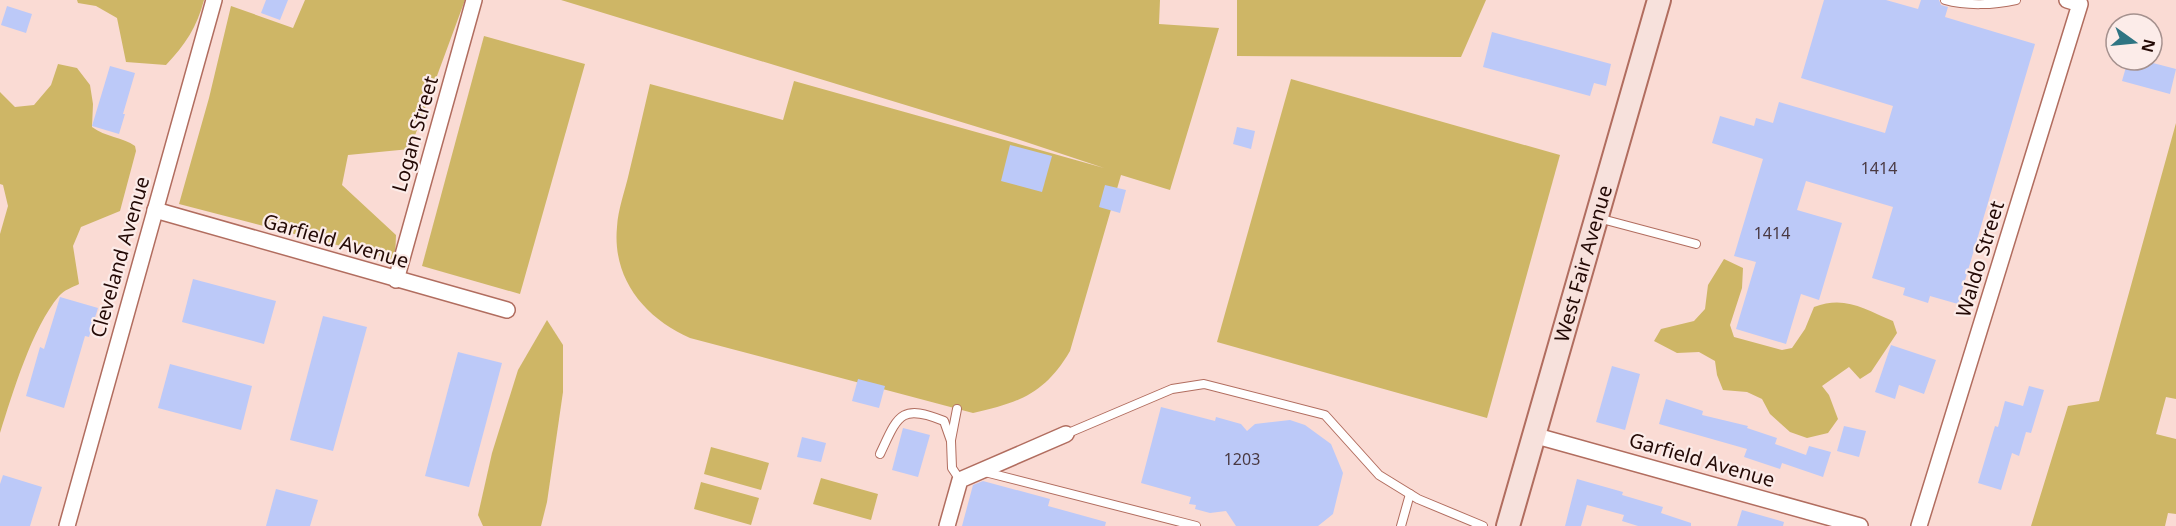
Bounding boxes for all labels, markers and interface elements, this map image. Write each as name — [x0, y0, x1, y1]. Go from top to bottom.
north arrow — [2104, 12, 2164, 72]
text: N — [2136, 37, 2161, 55]
street label: Logan Street — [385, 73, 444, 195]
house number: 1414 — [1861, 157, 1897, 179]
street label: Cleveland Avenue — [84, 173, 155, 341]
street label: West Fair Avenue — [1548, 182, 1618, 345]
street label: Waldo Street — [1949, 198, 2010, 320]
street label: Garfield Avenue — [260, 207, 412, 274]
house number: 1414 — [1754, 222, 1790, 244]
street label: Garfield Avenue — [1626, 426, 1778, 493]
house number: 1203 — [1224, 448, 1260, 470]

